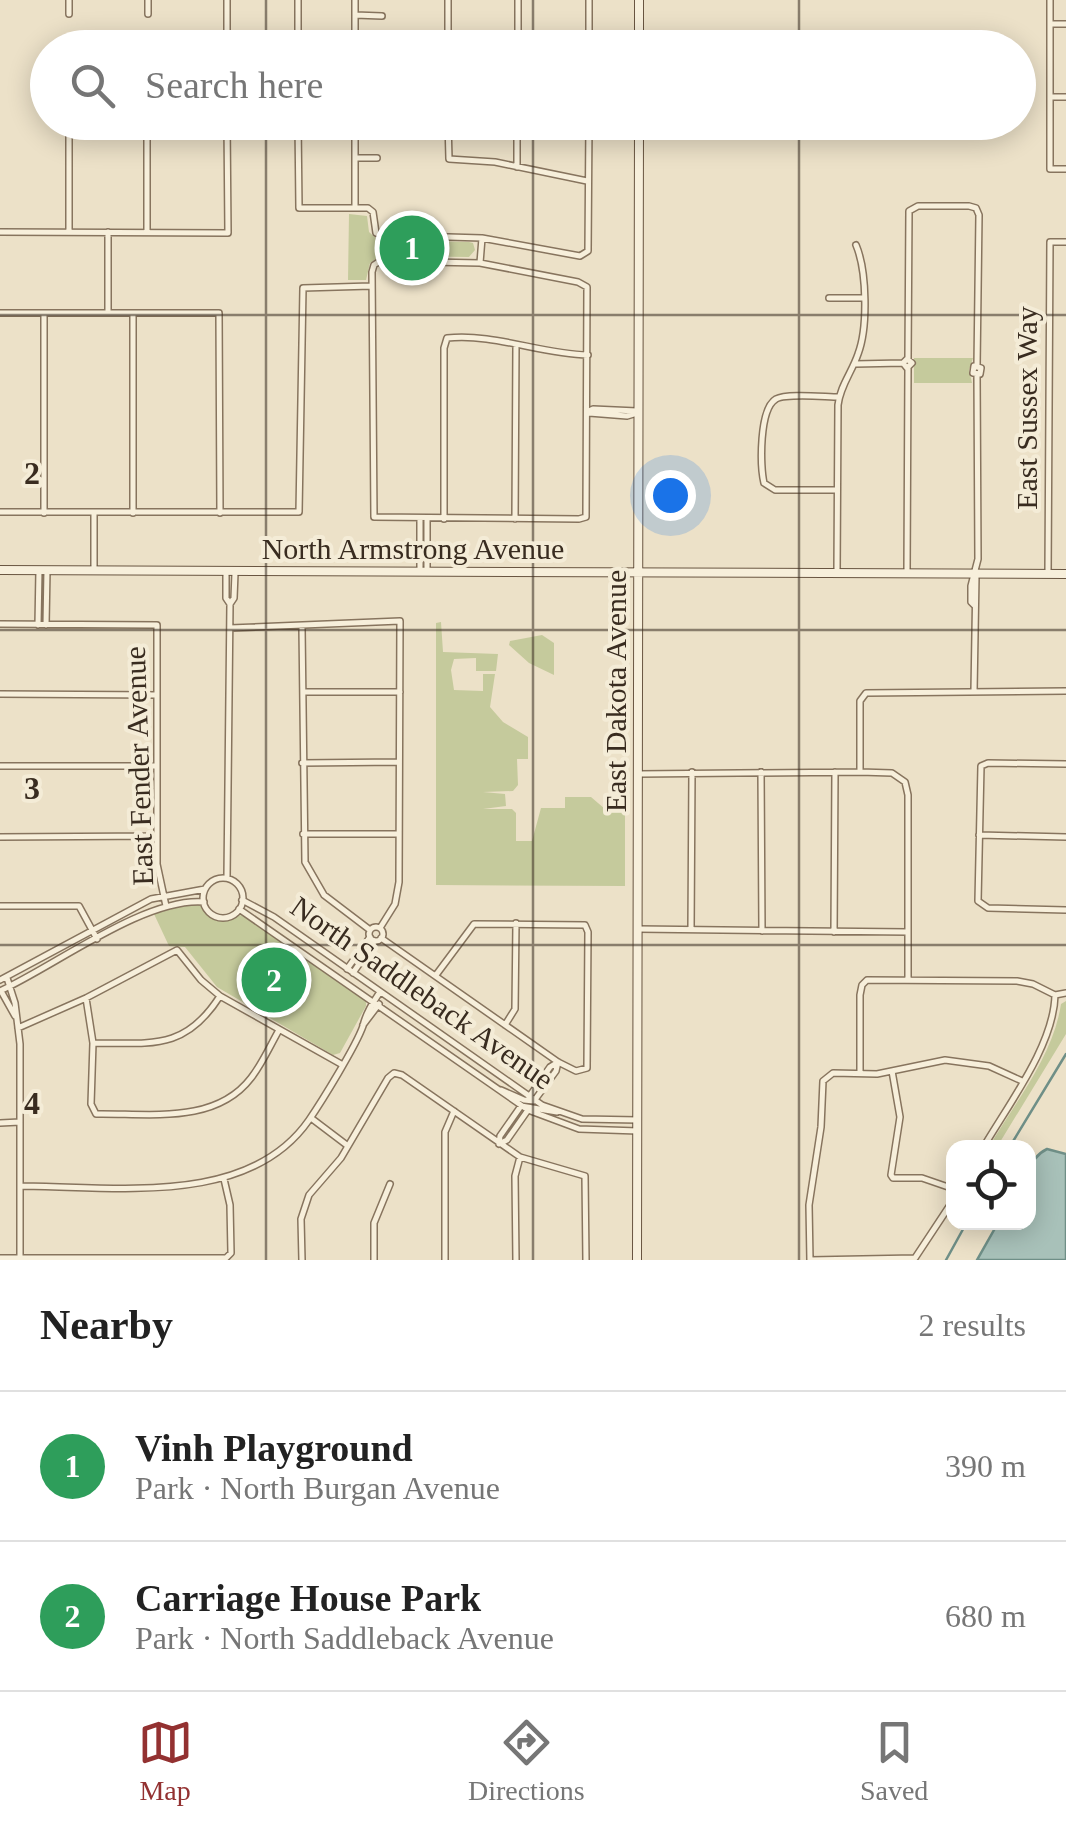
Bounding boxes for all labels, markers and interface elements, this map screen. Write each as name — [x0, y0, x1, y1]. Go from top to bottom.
search box — [30, 30, 1036, 140]
icon: search — [65, 58, 120, 113]
text: Search here — [145, 64, 323, 106]
pin: 1 — [380, 210, 444, 286]
street label: East Sussex Way — [1010, 306, 1043, 510]
text: 2 — [24, 455, 40, 491]
your location — [645, 470, 696, 521]
street label: North Armstrong Avenue — [262, 532, 564, 565]
street label: East Dakota Avenue — [599, 570, 632, 812]
street label: East Fender Avenue — [118, 646, 159, 886]
text: 3 — [24, 770, 40, 806]
street label: North Saddleback Avenue — [285, 889, 560, 1096]
pin: 2 — [242, 942, 306, 1018]
text: 4 — [24, 1085, 40, 1121]
map controls — [946, 1140, 1036, 1230]
button: locate — [946, 1140, 1036, 1230]
text: Nearby — [40, 1302, 173, 1348]
text: 2 results — [918, 1307, 1026, 1343]
text: Vinh Playground — [135, 1427, 413, 1469]
text: 1 — [65, 1448, 81, 1484]
text: 390 m — [945, 1448, 1026, 1484]
text: Park · North Burgan Avenue — [135, 1470, 500, 1506]
text: Carriage House Park — [135, 1577, 481, 1619]
text: 2 — [65, 1598, 81, 1634]
text: 680 m — [945, 1598, 1026, 1634]
text: Park · North Saddleback Avenue — [135, 1620, 554, 1656]
tab: Map — [138, 1715, 193, 1807]
tab: Directions — [468, 1715, 585, 1807]
tab: Saved — [860, 1715, 928, 1807]

